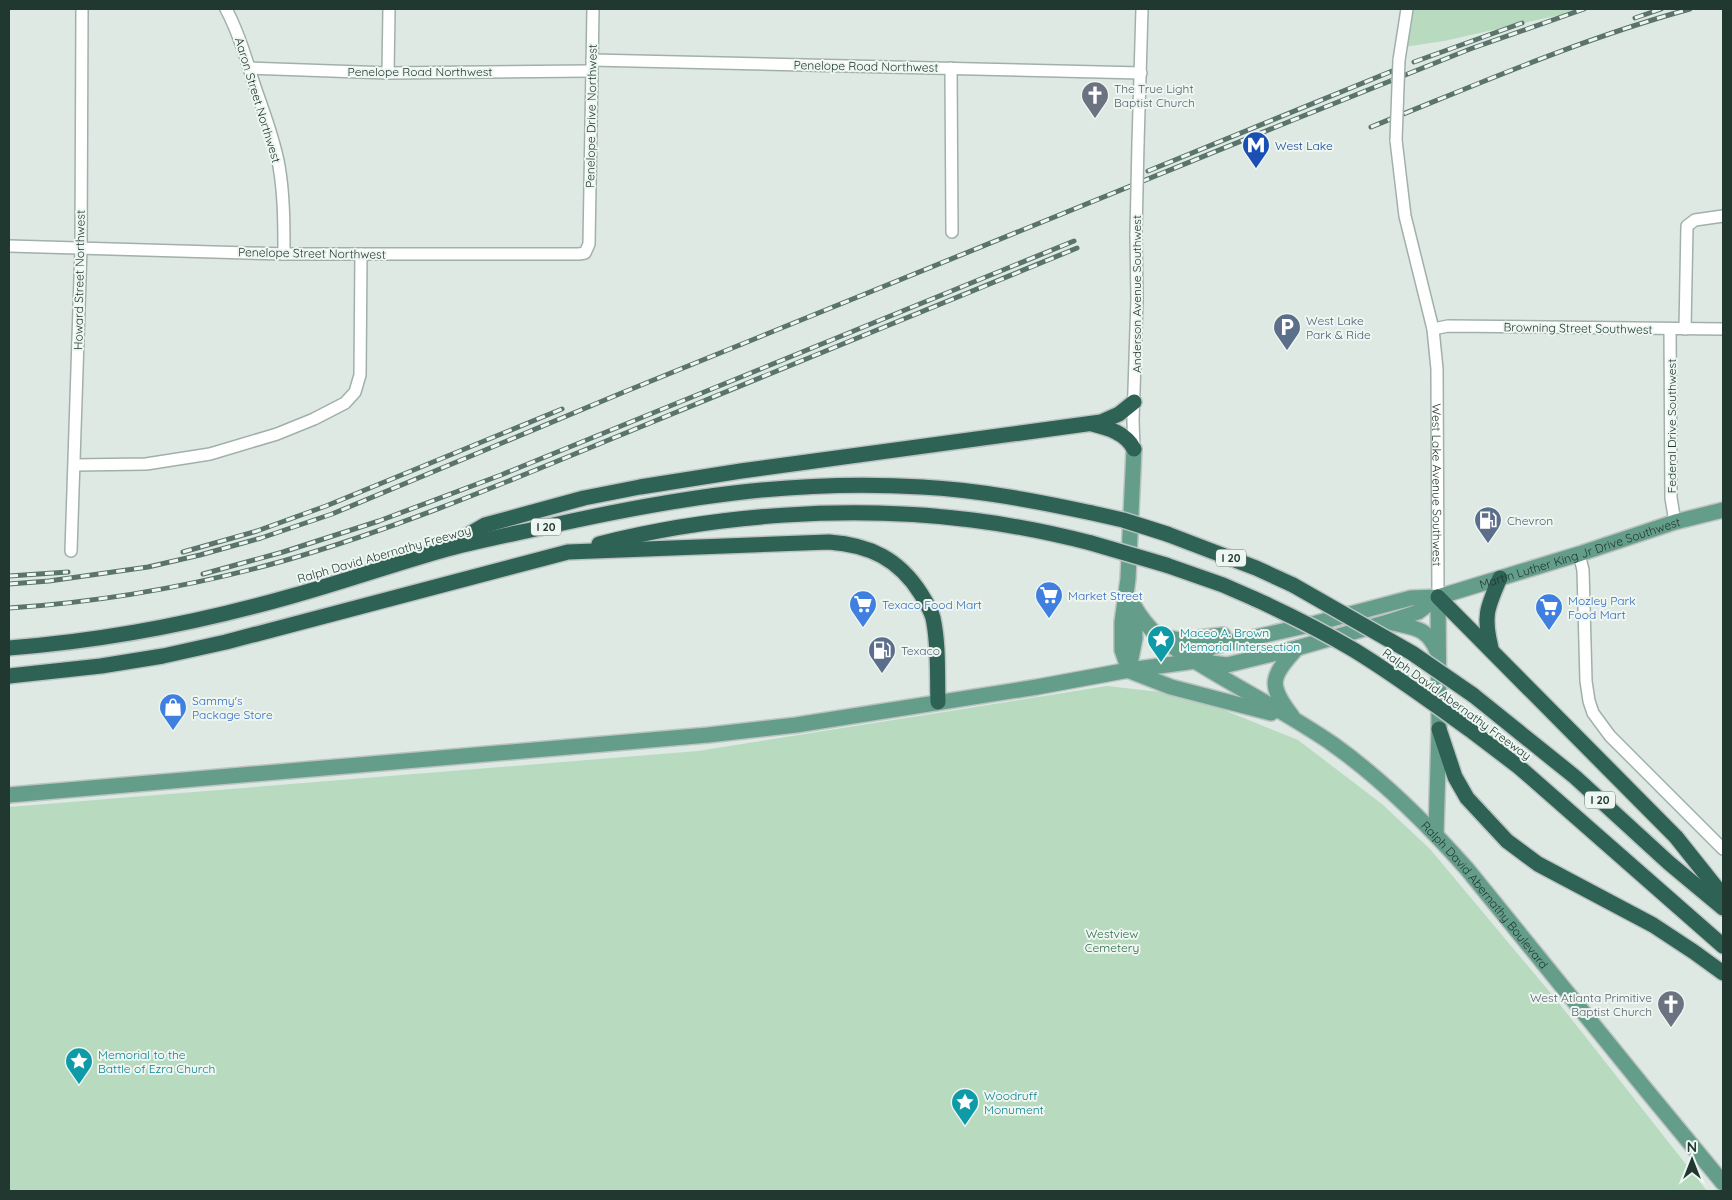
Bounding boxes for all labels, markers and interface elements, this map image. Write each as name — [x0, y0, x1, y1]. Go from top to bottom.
street label: Aaron Street Northwest — [232, 36, 284, 164]
street label: Penelope Drive Northwest — [582, 44, 600, 188]
street label: Penelope Road Northwest — [793, 57, 939, 75]
street label: Penelope Road Northwest — [348, 64, 492, 79]
church icon: The True Light Baptist Church — [1080, 80, 1110, 119]
place label: The True Light Baptist Church — [1114, 81, 1195, 110]
metro station icon: West Lake — [1241, 130, 1271, 169]
place label: West Lake — [1275, 138, 1333, 153]
street label: Howard Street Northwest — [70, 210, 88, 350]
street label: Anderson Avenue Southwest — [1129, 215, 1144, 373]
street label: Penelope Street Northwest — [238, 244, 386, 262]
parking icon: West Lake Park & Ride — [1272, 312, 1302, 351]
place label: West Lake Park & Ride — [1306, 313, 1371, 342]
street label: Browning Street Southwest — [1503, 319, 1653, 337]
street label: Federal Drive Southwest — [1664, 359, 1679, 493]
street label: West Lake Avenue Southwest — [1430, 403, 1445, 566]
fuel station icon: Chevron — [1473, 505, 1503, 544]
place label: Chevron — [1507, 513, 1553, 528]
street label: Martin Luther King Jr Drive Southwest — [1477, 514, 1682, 592]
road number: I 20 — [531, 518, 561, 536]
street label: Ralph David Abernathy Freeway — [295, 522, 473, 586]
road number: I 20 — [1216, 550, 1246, 566]
supermarket icon: Market Street — [1034, 580, 1064, 619]
place label: Market Street — [1068, 588, 1143, 603]
supermarket icon: Texaco Food Mart — [848, 589, 878, 628]
supermarket icon: Mozley Park Food Mart — [1534, 592, 1564, 631]
place label: Mozley Park Food Mart — [1568, 593, 1636, 622]
place label: Texaco Food Mart — [882, 597, 982, 612]
place icon: Maceo A. Brown Memorial Intersection — [1146, 624, 1176, 663]
place label: Maceo A. Brown Memorial Intersection — [1180, 625, 1300, 654]
fuel station icon: Texaco — [867, 635, 897, 674]
place label: Texaco — [901, 643, 940, 658]
street label: Ralph David Abernathy Freeway — [1380, 645, 1534, 763]
shop icon: Sammy's Package Store — [158, 692, 188, 731]
place label: Sammy's Package Store — [192, 693, 273, 722]
road number: I 20 — [1585, 792, 1615, 808]
street label: Ralph David Abernathy Boulevard — [1418, 817, 1552, 971]
park label: Westview Cemetery — [1085, 926, 1139, 955]
church icon: West Atlanta Primitive Baptist Church — [1656, 989, 1686, 1028]
place label: West Atlanta Primitive Baptist Church — [1530, 990, 1652, 1019]
place icon: Memorial to the Battle of Ezra Church — [64, 1046, 94, 1085]
place label: Memorial to the Battle of Ezra Church — [98, 1047, 215, 1076]
place icon: Woodruff Monument — [950, 1087, 980, 1126]
place label: Woodruff Monument — [984, 1088, 1044, 1117]
north arrow — [1667, 1135, 1717, 1185]
text: N — [1687, 1138, 1697, 1156]

